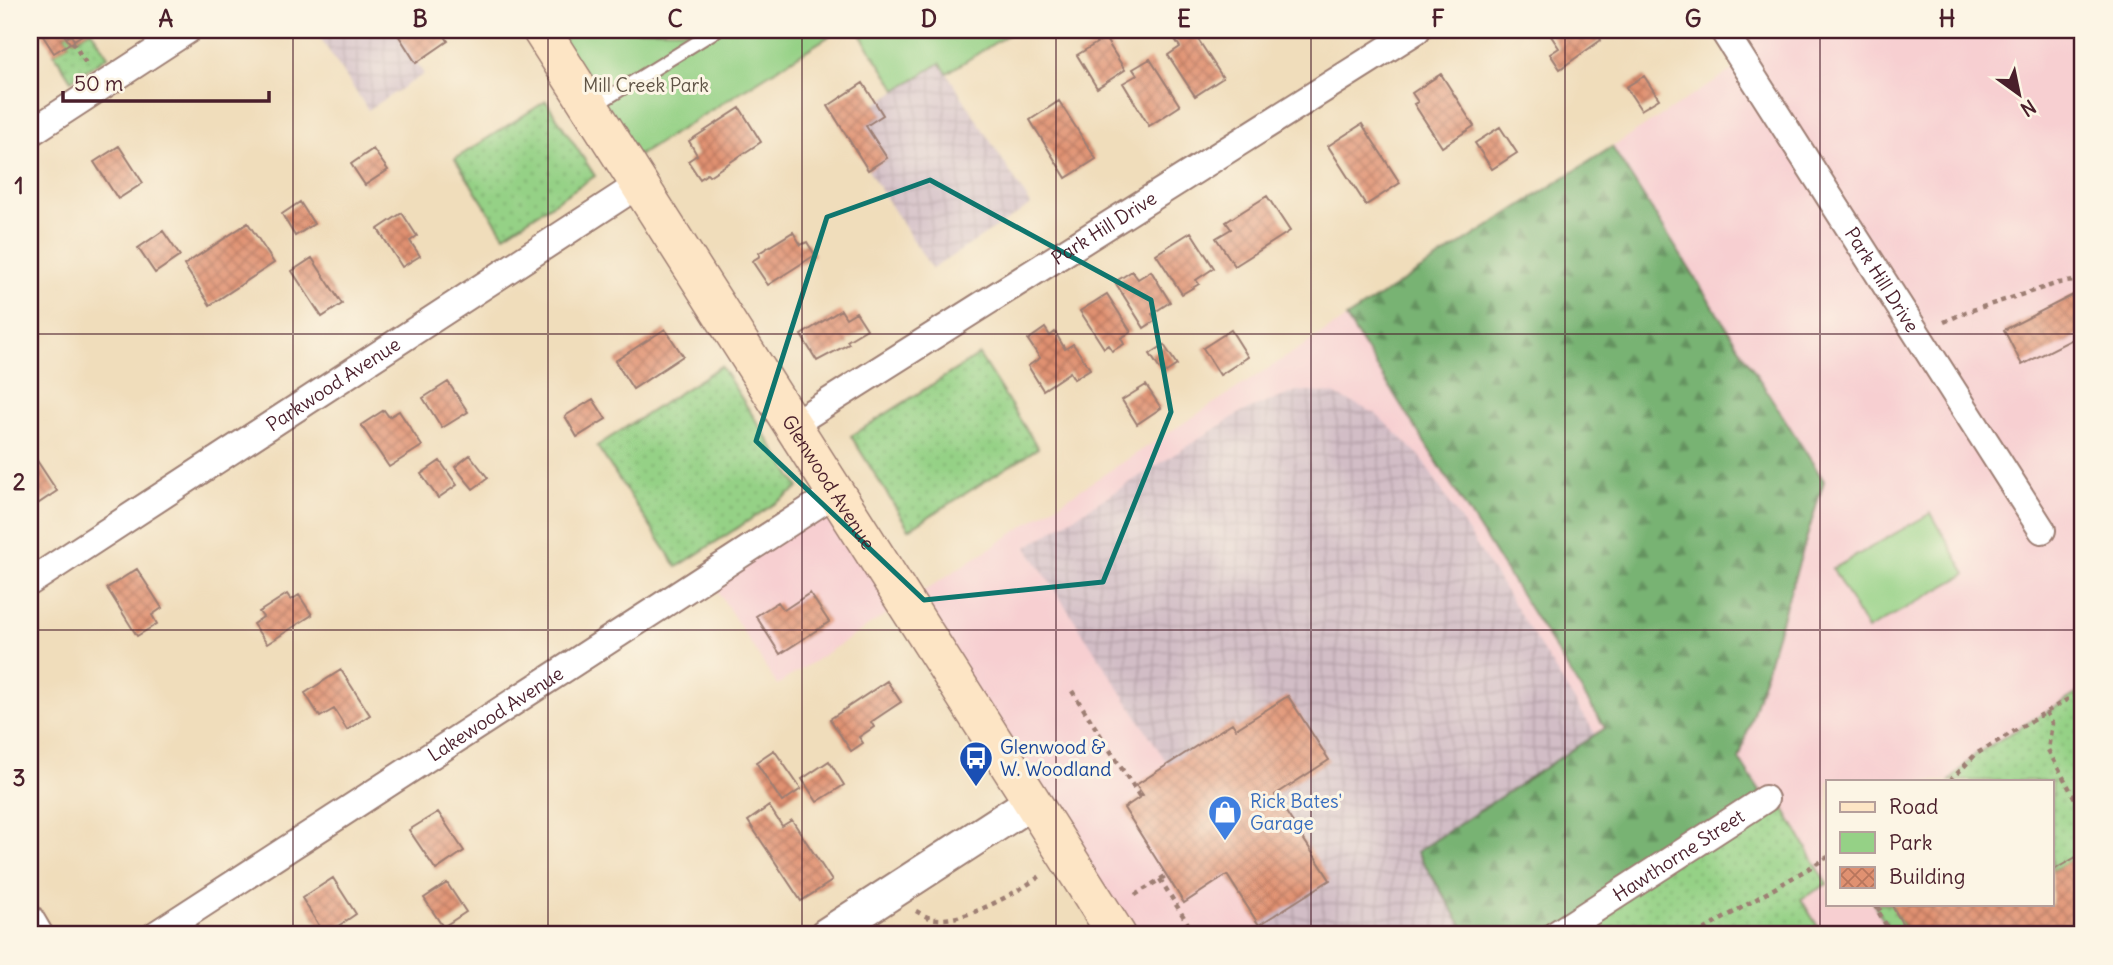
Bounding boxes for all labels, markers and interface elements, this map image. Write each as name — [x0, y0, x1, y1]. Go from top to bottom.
text: A — [159, 4, 174, 33]
text: B — [412, 4, 428, 33]
text: C — [667, 4, 683, 33]
text: D — [921, 4, 937, 33]
text: E — [1177, 4, 1191, 33]
text: F — [1431, 4, 1445, 33]
text: G — [1685, 4, 1701, 33]
text: H — [1939, 4, 1955, 33]
scale bar — [63, 60, 270, 104]
north arrow — [1983, 60, 2054, 130]
text: 50 m — [74, 70, 123, 97]
park label: Mill Creek Park — [583, 73, 709, 97]
text: N — [2016, 95, 2040, 122]
text: 1 — [14, 171, 24, 200]
street label: Park Hill Drive — [1047, 186, 1161, 270]
street label: Park Hill Drive — [1840, 223, 1925, 336]
street label: Parkwood Avenue — [262, 332, 405, 437]
street label: Glenwood Avenue — [777, 410, 881, 554]
text: 2 — [13, 467, 26, 496]
street label: Lakewood Avenue — [423, 661, 568, 766]
place label: Glenwood & W. Woodland — [1000, 735, 1111, 781]
bus stop icon: Glenwood & W. Woodland — [957, 739, 995, 788]
text: 3 — [12, 763, 26, 792]
legend — [1826, 780, 2054, 906]
place label: Rick Bates' Garage — [1250, 789, 1342, 835]
shop icon: Rick Bates' Garage — [1206, 793, 1244, 842]
text: Road — [1889, 793, 1938, 820]
street label: Hawthorne Street — [1608, 804, 1749, 906]
text: Park — [1889, 829, 1932, 856]
text: Building — [1889, 863, 1965, 890]

